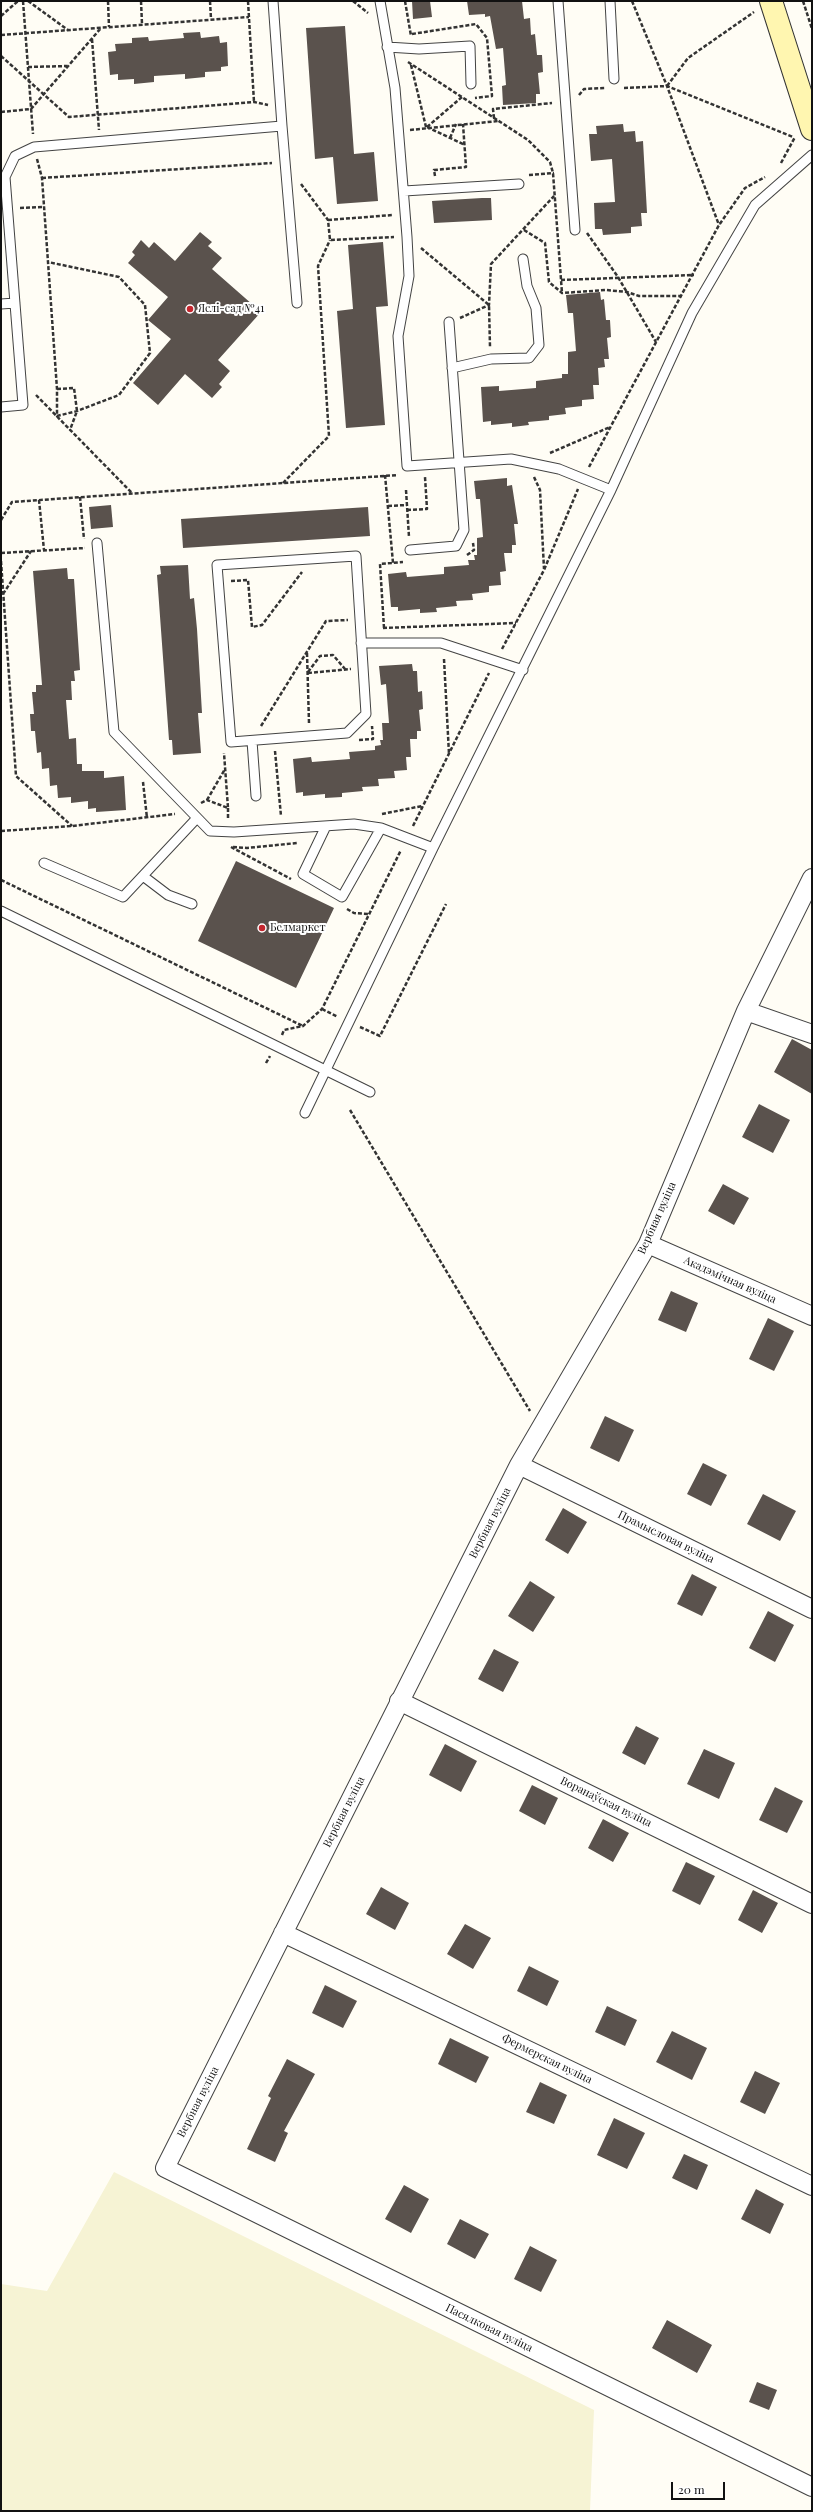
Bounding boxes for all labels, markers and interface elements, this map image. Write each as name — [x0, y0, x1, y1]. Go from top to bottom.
place label: Яслі-сад №41 — [198, 302, 264, 316]
marker: Яслі-сад №41 — [185, 304, 195, 314]
place label: Белмаркет — [270, 921, 326, 935]
marker: Белмаркет — [257, 923, 267, 933]
street label: Вербная вуліца — [635, 1180, 679, 1256]
street label: Акадэмічная вуліца — [682, 1254, 778, 1306]
street label: Вербная вуліца — [466, 1485, 514, 1561]
street label: Прамысловая вуліца — [616, 1508, 716, 1566]
street label: Вербная вуліца — [320, 1774, 368, 1850]
street label: Воранаўская вуліца — [558, 1774, 654, 1830]
street label: Фермерская вуліца — [500, 2031, 594, 2087]
street label: Вербная вуліца — [174, 2064, 222, 2140]
street label: Пасялковая вуліца — [443, 2301, 535, 2355]
scale bar — [673, 2474, 727, 2500]
text: 20 m — [678, 2481, 705, 2497]

